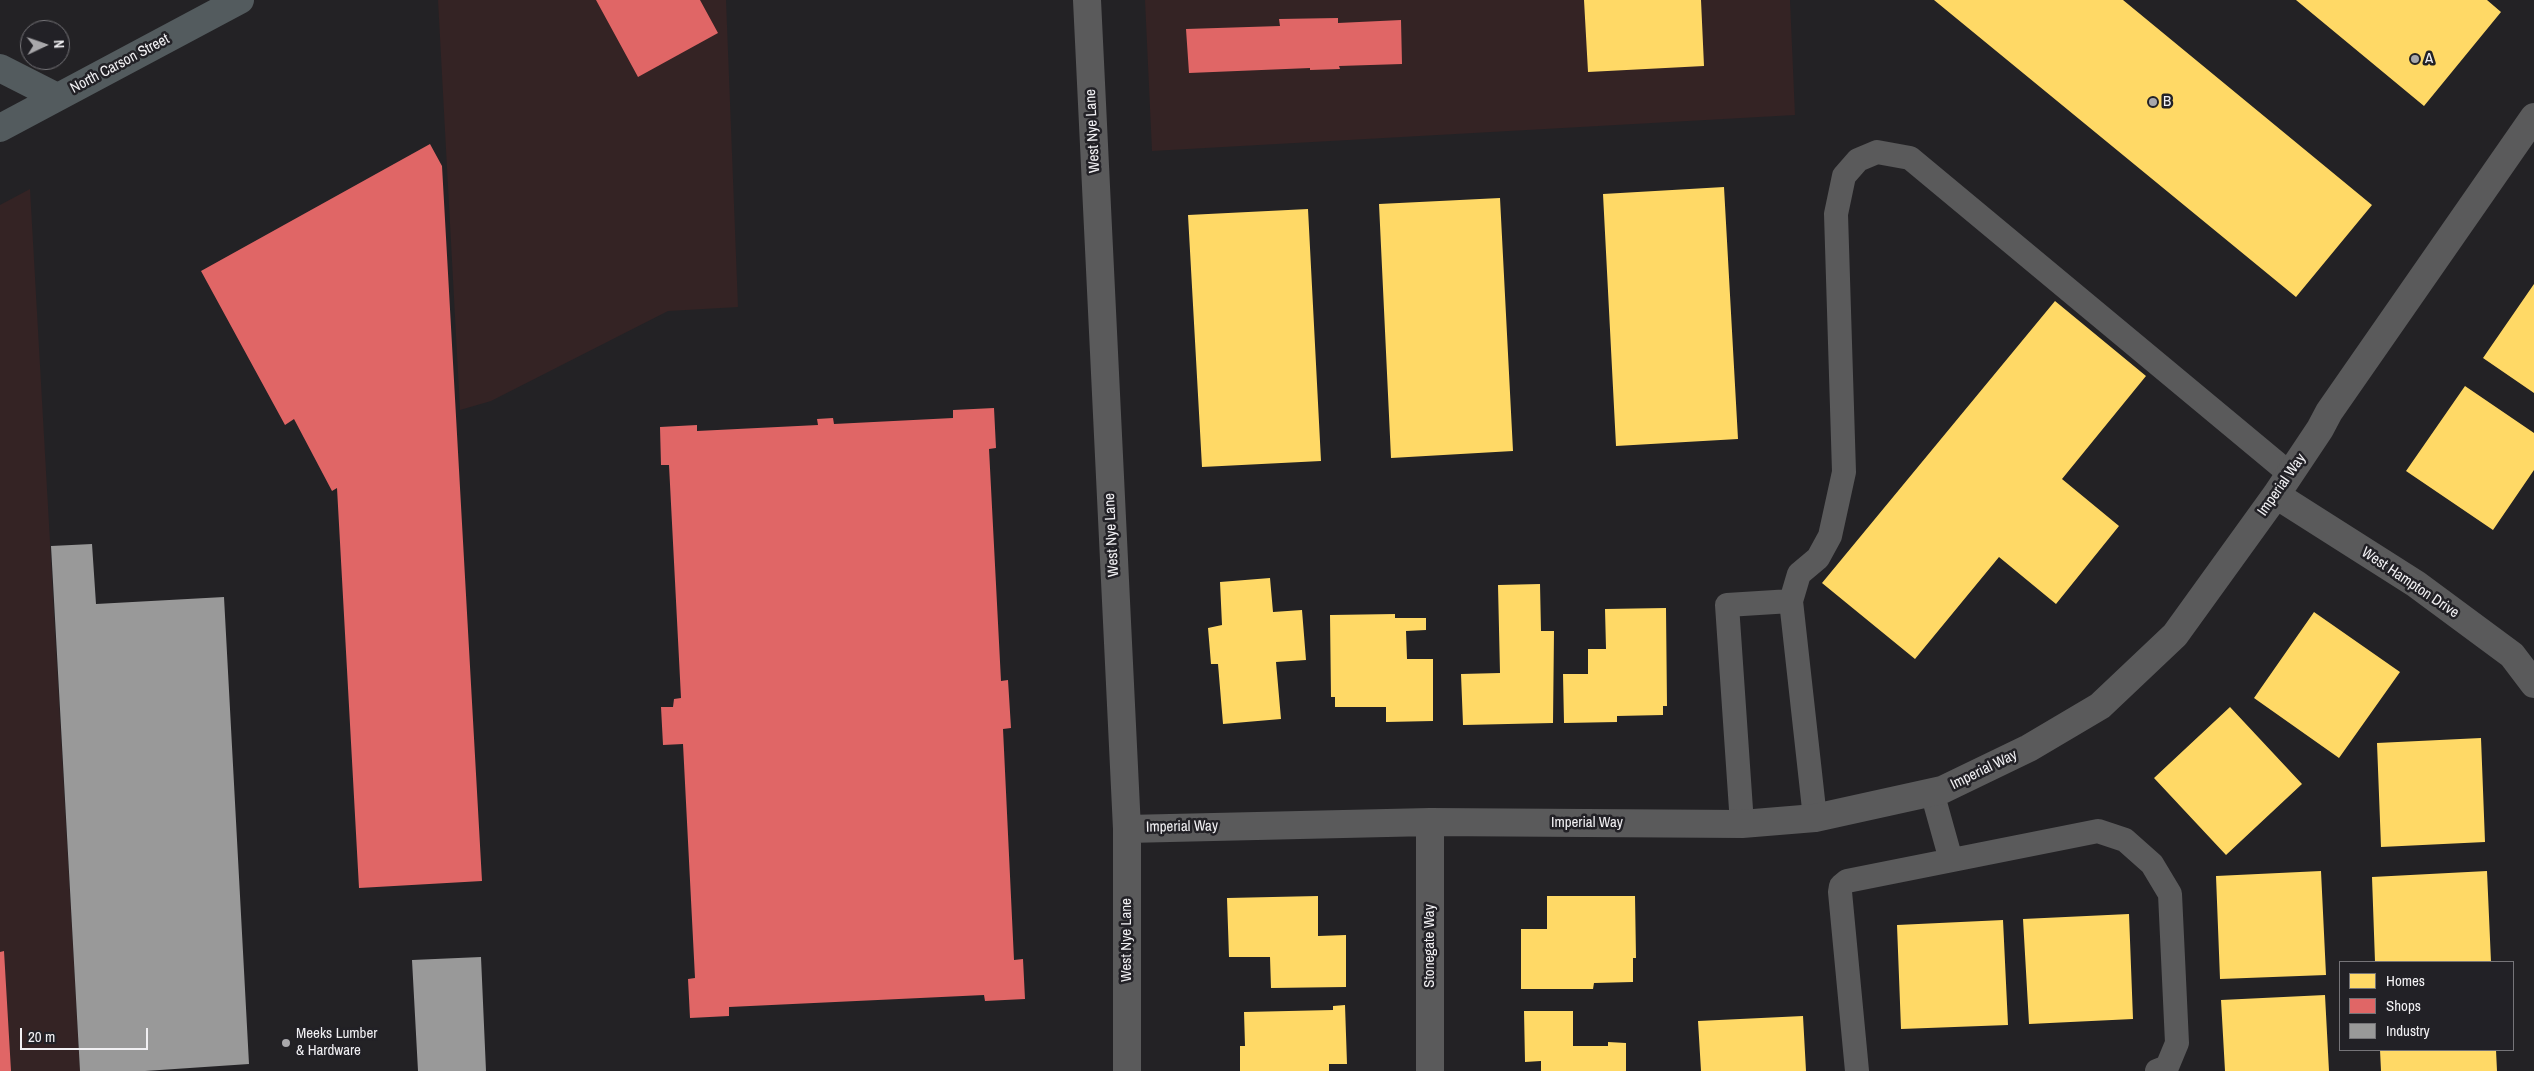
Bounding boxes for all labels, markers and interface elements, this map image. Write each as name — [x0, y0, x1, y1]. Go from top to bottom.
north arrow — [20, 20, 70, 70]
street label: North Carson Street — [67, 30, 173, 98]
text: N — [50, 40, 68, 49]
place label: A — [2425, 50, 2433, 68]
marker: A — [2409, 53, 2421, 65]
street label: West Nye Lane — [1082, 89, 1104, 173]
place label: B — [2163, 93, 2171, 111]
marker: B — [2147, 96, 2159, 108]
street label: Imperial Way — [2254, 450, 2310, 520]
street label: West Nye Lane — [1101, 493, 1123, 577]
street label: West Hampton Drive — [2358, 544, 2462, 622]
street label: Imperial Way — [1948, 746, 2020, 794]
street label: Imperial Way — [1551, 814, 1623, 832]
street label: Imperial Way — [1146, 817, 1218, 837]
street label: West Nye Lane — [1118, 898, 1136, 982]
street label: Stonegate Way — [1421, 904, 1439, 988]
legend — [2339, 961, 2514, 1051]
text: Homes — [2386, 970, 2425, 991]
text: Shops — [2386, 995, 2421, 1016]
scale bar — [22, 1018, 150, 1050]
text: Industry — [2386, 1020, 2430, 1041]
place label: Meeks Lumber & Hardware — [296, 1025, 377, 1060]
text: 20 m — [28, 1026, 55, 1047]
marker: Meeks Lumber & Hardware — [280, 1037, 292, 1049]

